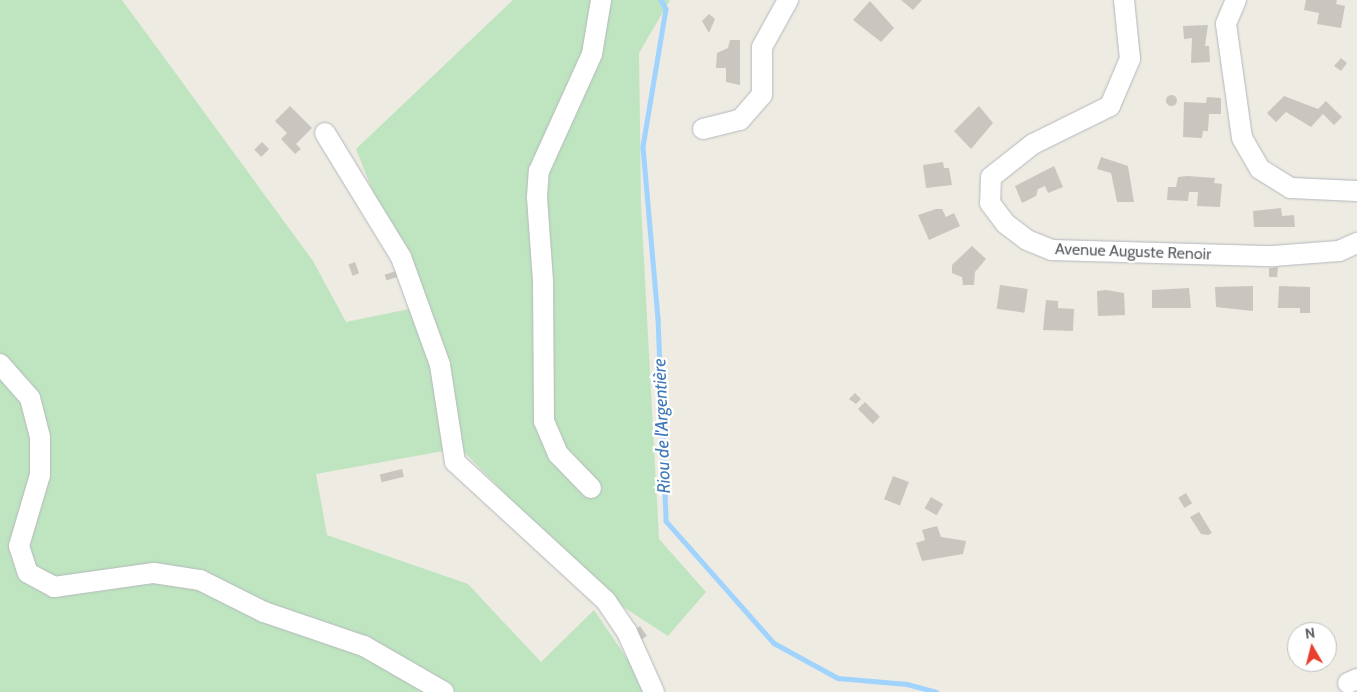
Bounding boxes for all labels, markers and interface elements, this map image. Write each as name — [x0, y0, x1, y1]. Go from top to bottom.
street label: Avenue Auguste Renoir — [1055, 240, 1211, 264]
water label: Riou de l'Argentière — [649, 358, 675, 494]
north arrow — [1287, 622, 1337, 672]
text: N — [1304, 624, 1316, 643]

